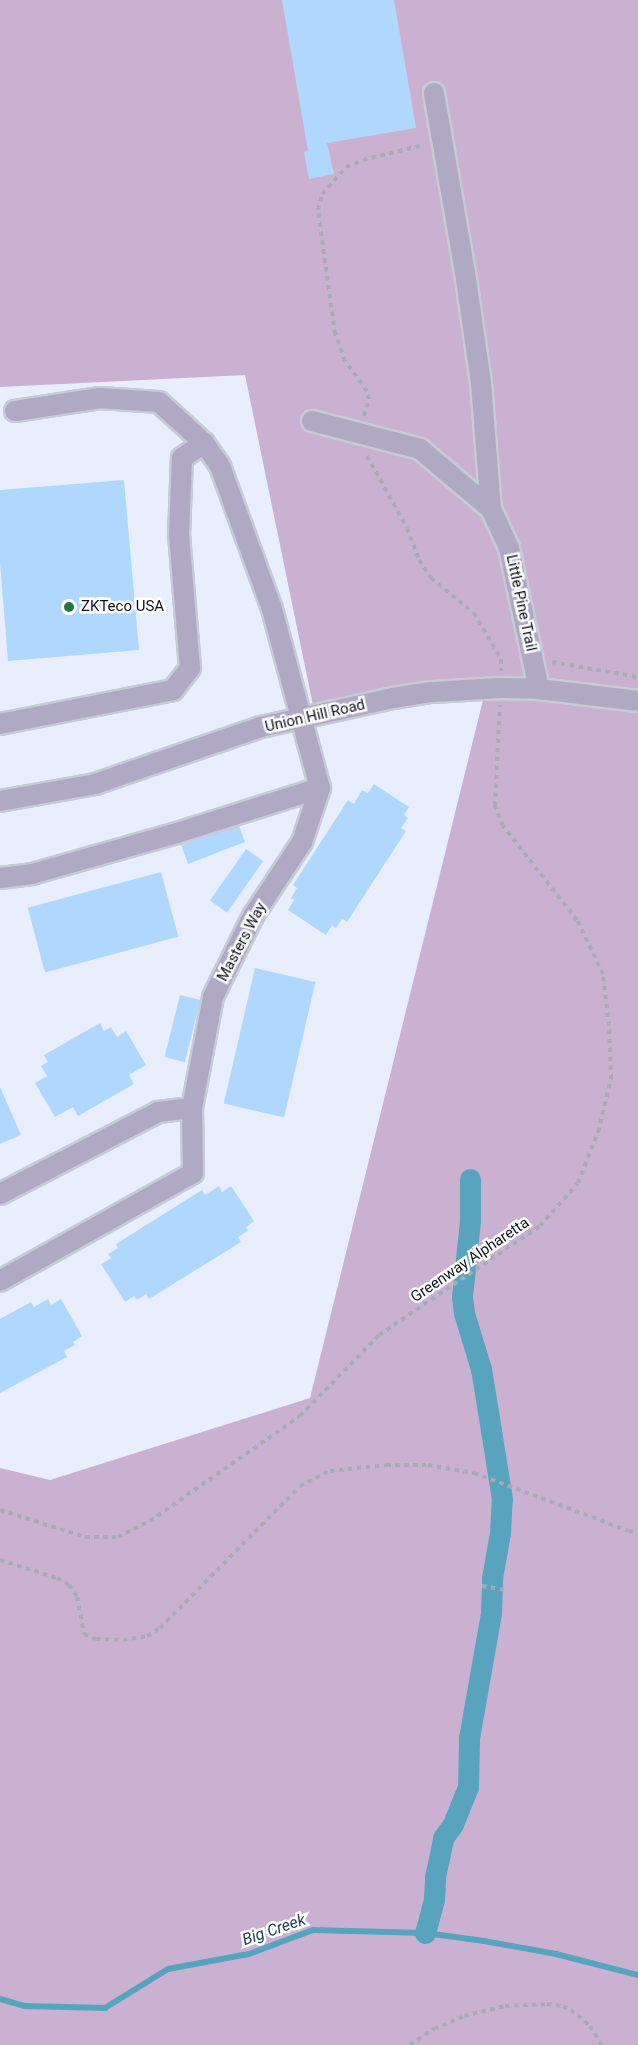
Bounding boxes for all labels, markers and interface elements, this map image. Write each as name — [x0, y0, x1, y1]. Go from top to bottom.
street label: Little Pine Trail — [502, 553, 540, 653]
place label: ZKTeco USA — [81, 598, 164, 616]
marker: ZKTeco USA — [62, 600, 76, 614]
street label: Union Hill Road — [263, 696, 367, 736]
street label: Masters Way — [214, 900, 270, 984]
street label: Greenway Alpharetta — [407, 1214, 533, 1306]
water label: Big Creek — [240, 1910, 308, 1950]

